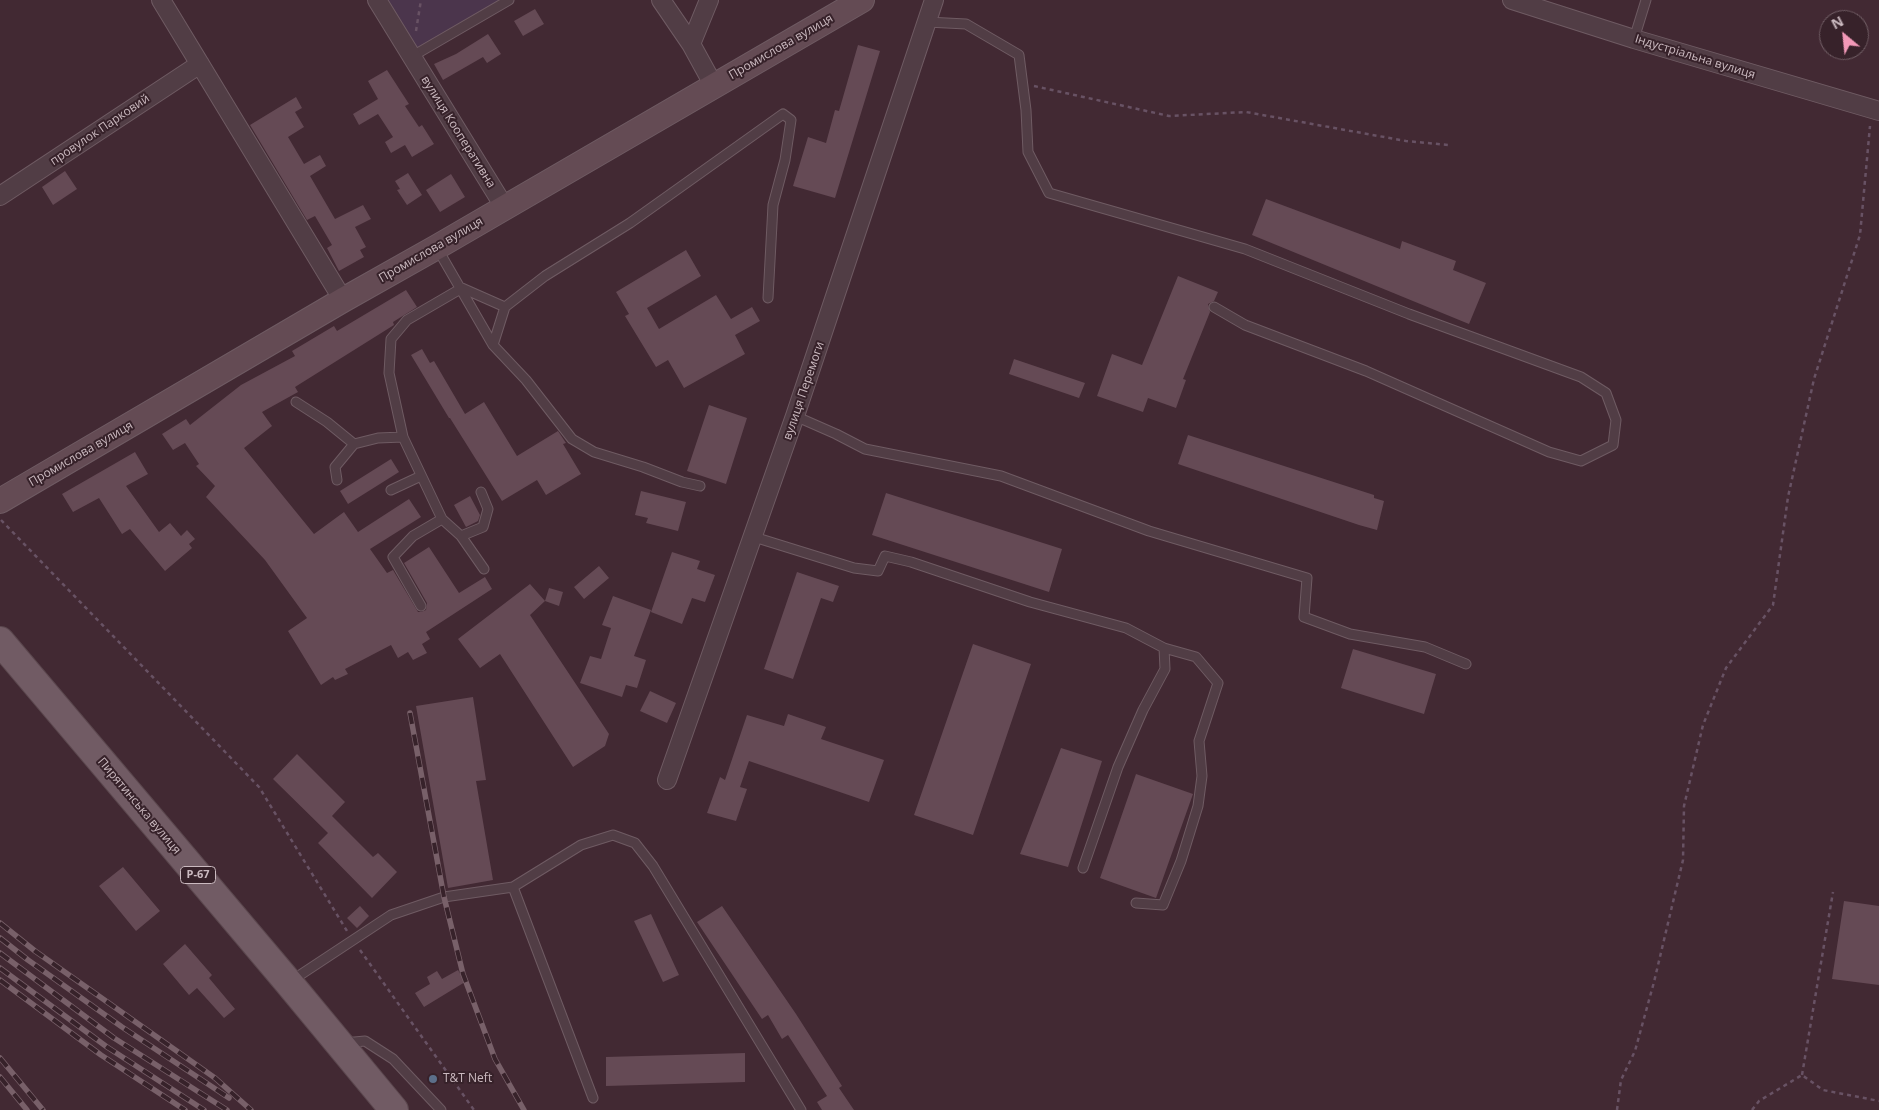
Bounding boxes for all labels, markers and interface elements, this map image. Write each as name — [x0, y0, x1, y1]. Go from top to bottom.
north arrow — [1819, 10, 1869, 60]
street label: Промислова вулиця — [726, 11, 836, 83]
text: N — [1828, 11, 1847, 33]
street label: Індустріальна вулиця — [1633, 32, 1757, 82]
street label: вулиця Кооперативна — [418, 73, 498, 191]
street label: провулок Парковий — [48, 91, 152, 169]
street label: Промислова вулиця — [376, 214, 486, 286]
street label: вулиця Перемоги — [780, 340, 828, 442]
street label: Промислова вулиця — [26, 418, 136, 490]
street label: Пирятинська вулиця — [94, 755, 184, 857]
road number: Р-67 — [180, 866, 216, 884]
place label: T&T Neft — [443, 1072, 492, 1086]
marker: T&T Neft — [427, 1073, 439, 1085]

